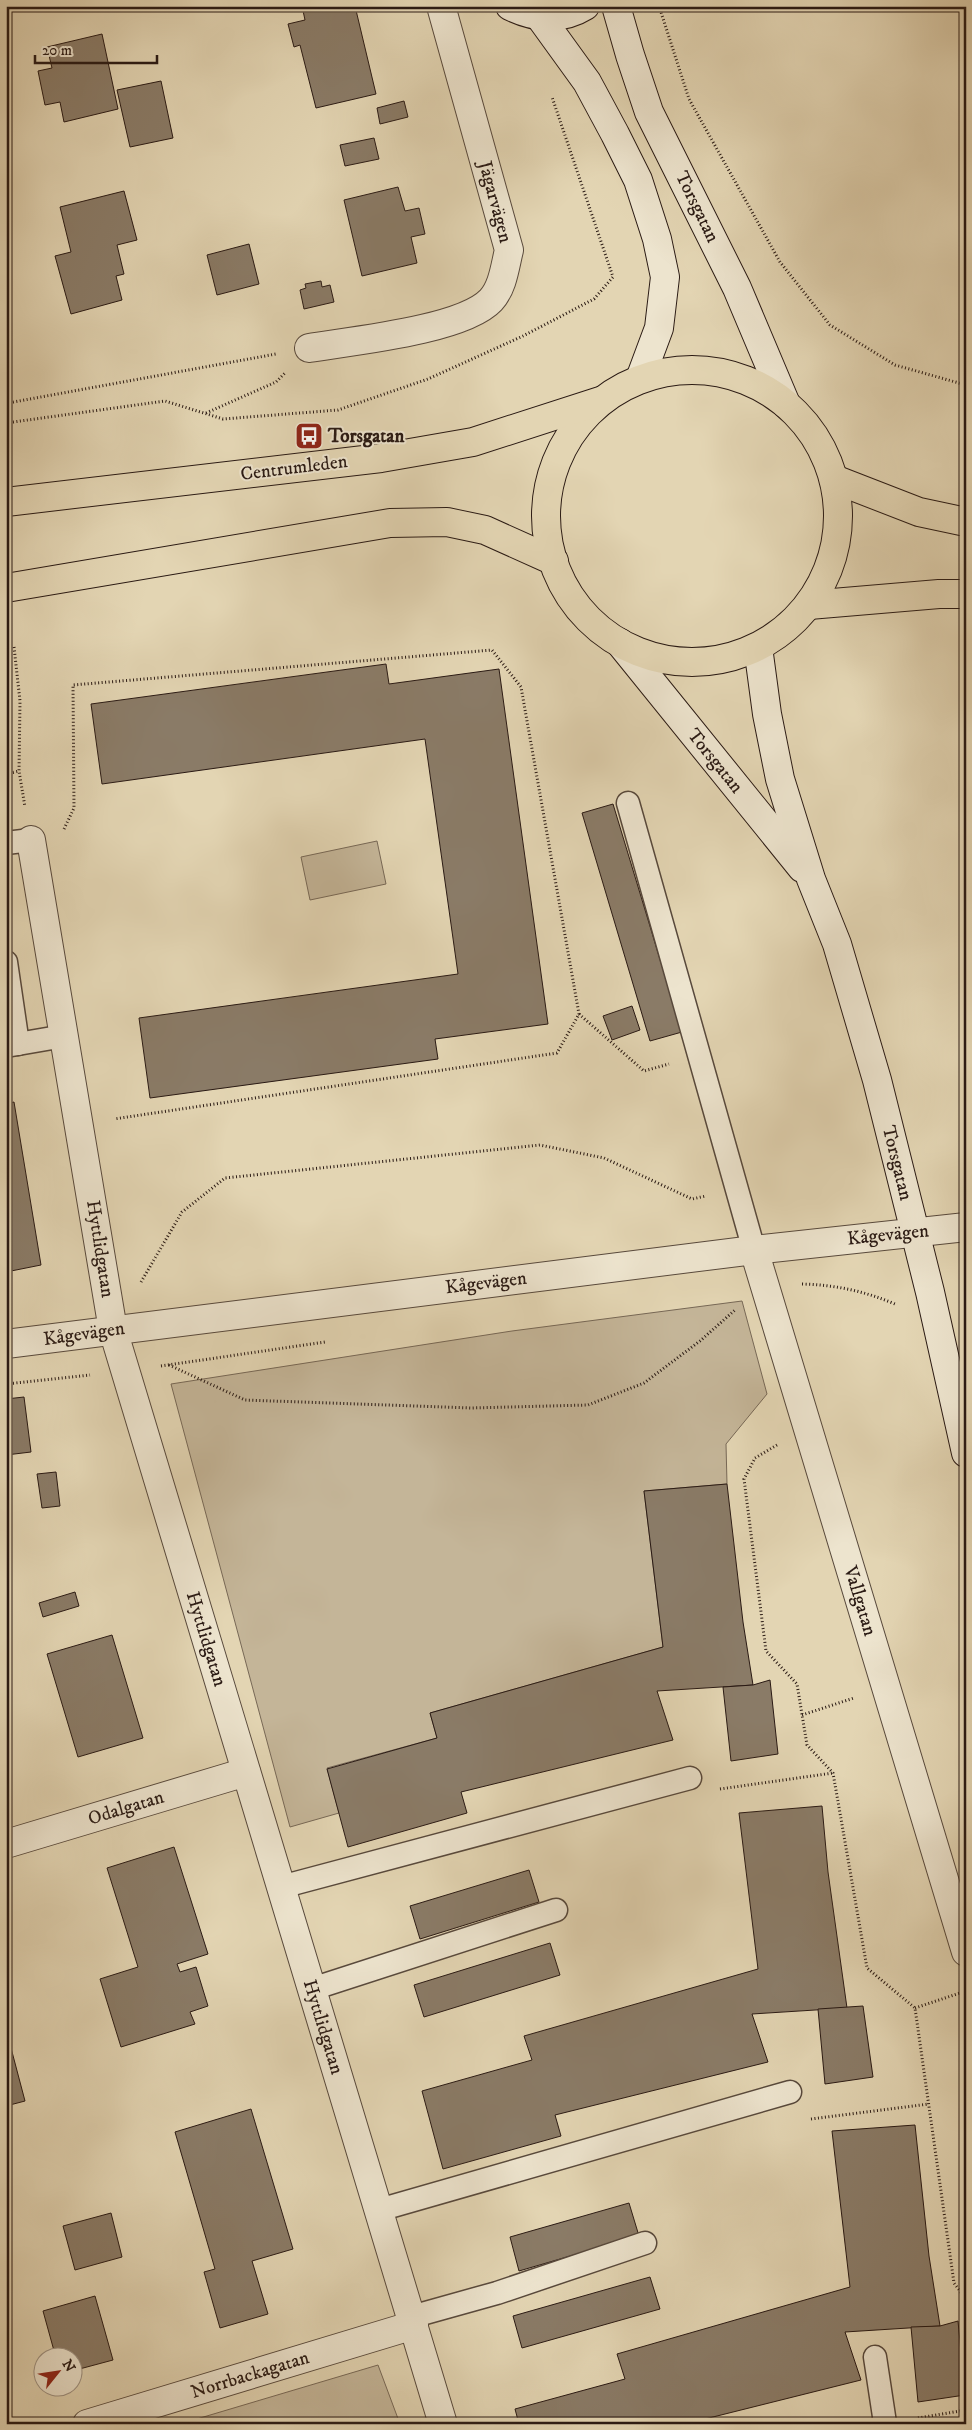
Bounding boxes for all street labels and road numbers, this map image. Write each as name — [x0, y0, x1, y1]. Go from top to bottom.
street label: Jägarvägen — [473, 157, 517, 245]
street label: Torsgatan — [670, 168, 724, 246]
street label: Centrumleden — [239, 450, 349, 486]
street label: Torsgatan — [682, 724, 748, 798]
street label: Torsgatan — [877, 1123, 917, 1203]
street label: Hyttlidgatan — [81, 1199, 119, 1299]
street label: Kågevägen — [846, 1219, 930, 1251]
street label: Kågevägen — [444, 1267, 528, 1299]
street label: Kågevägen — [42, 1317, 126, 1351]
street label: Vallgatan — [838, 1562, 882, 1639]
street label: Hyttlidgatan — [181, 1589, 231, 1689]
street label: Odalgatan — [85, 1786, 167, 1830]
street label: Hyttlidgatan — [298, 1977, 348, 2077]
street label: Norrbackagatan — [188, 2346, 312, 2404]

